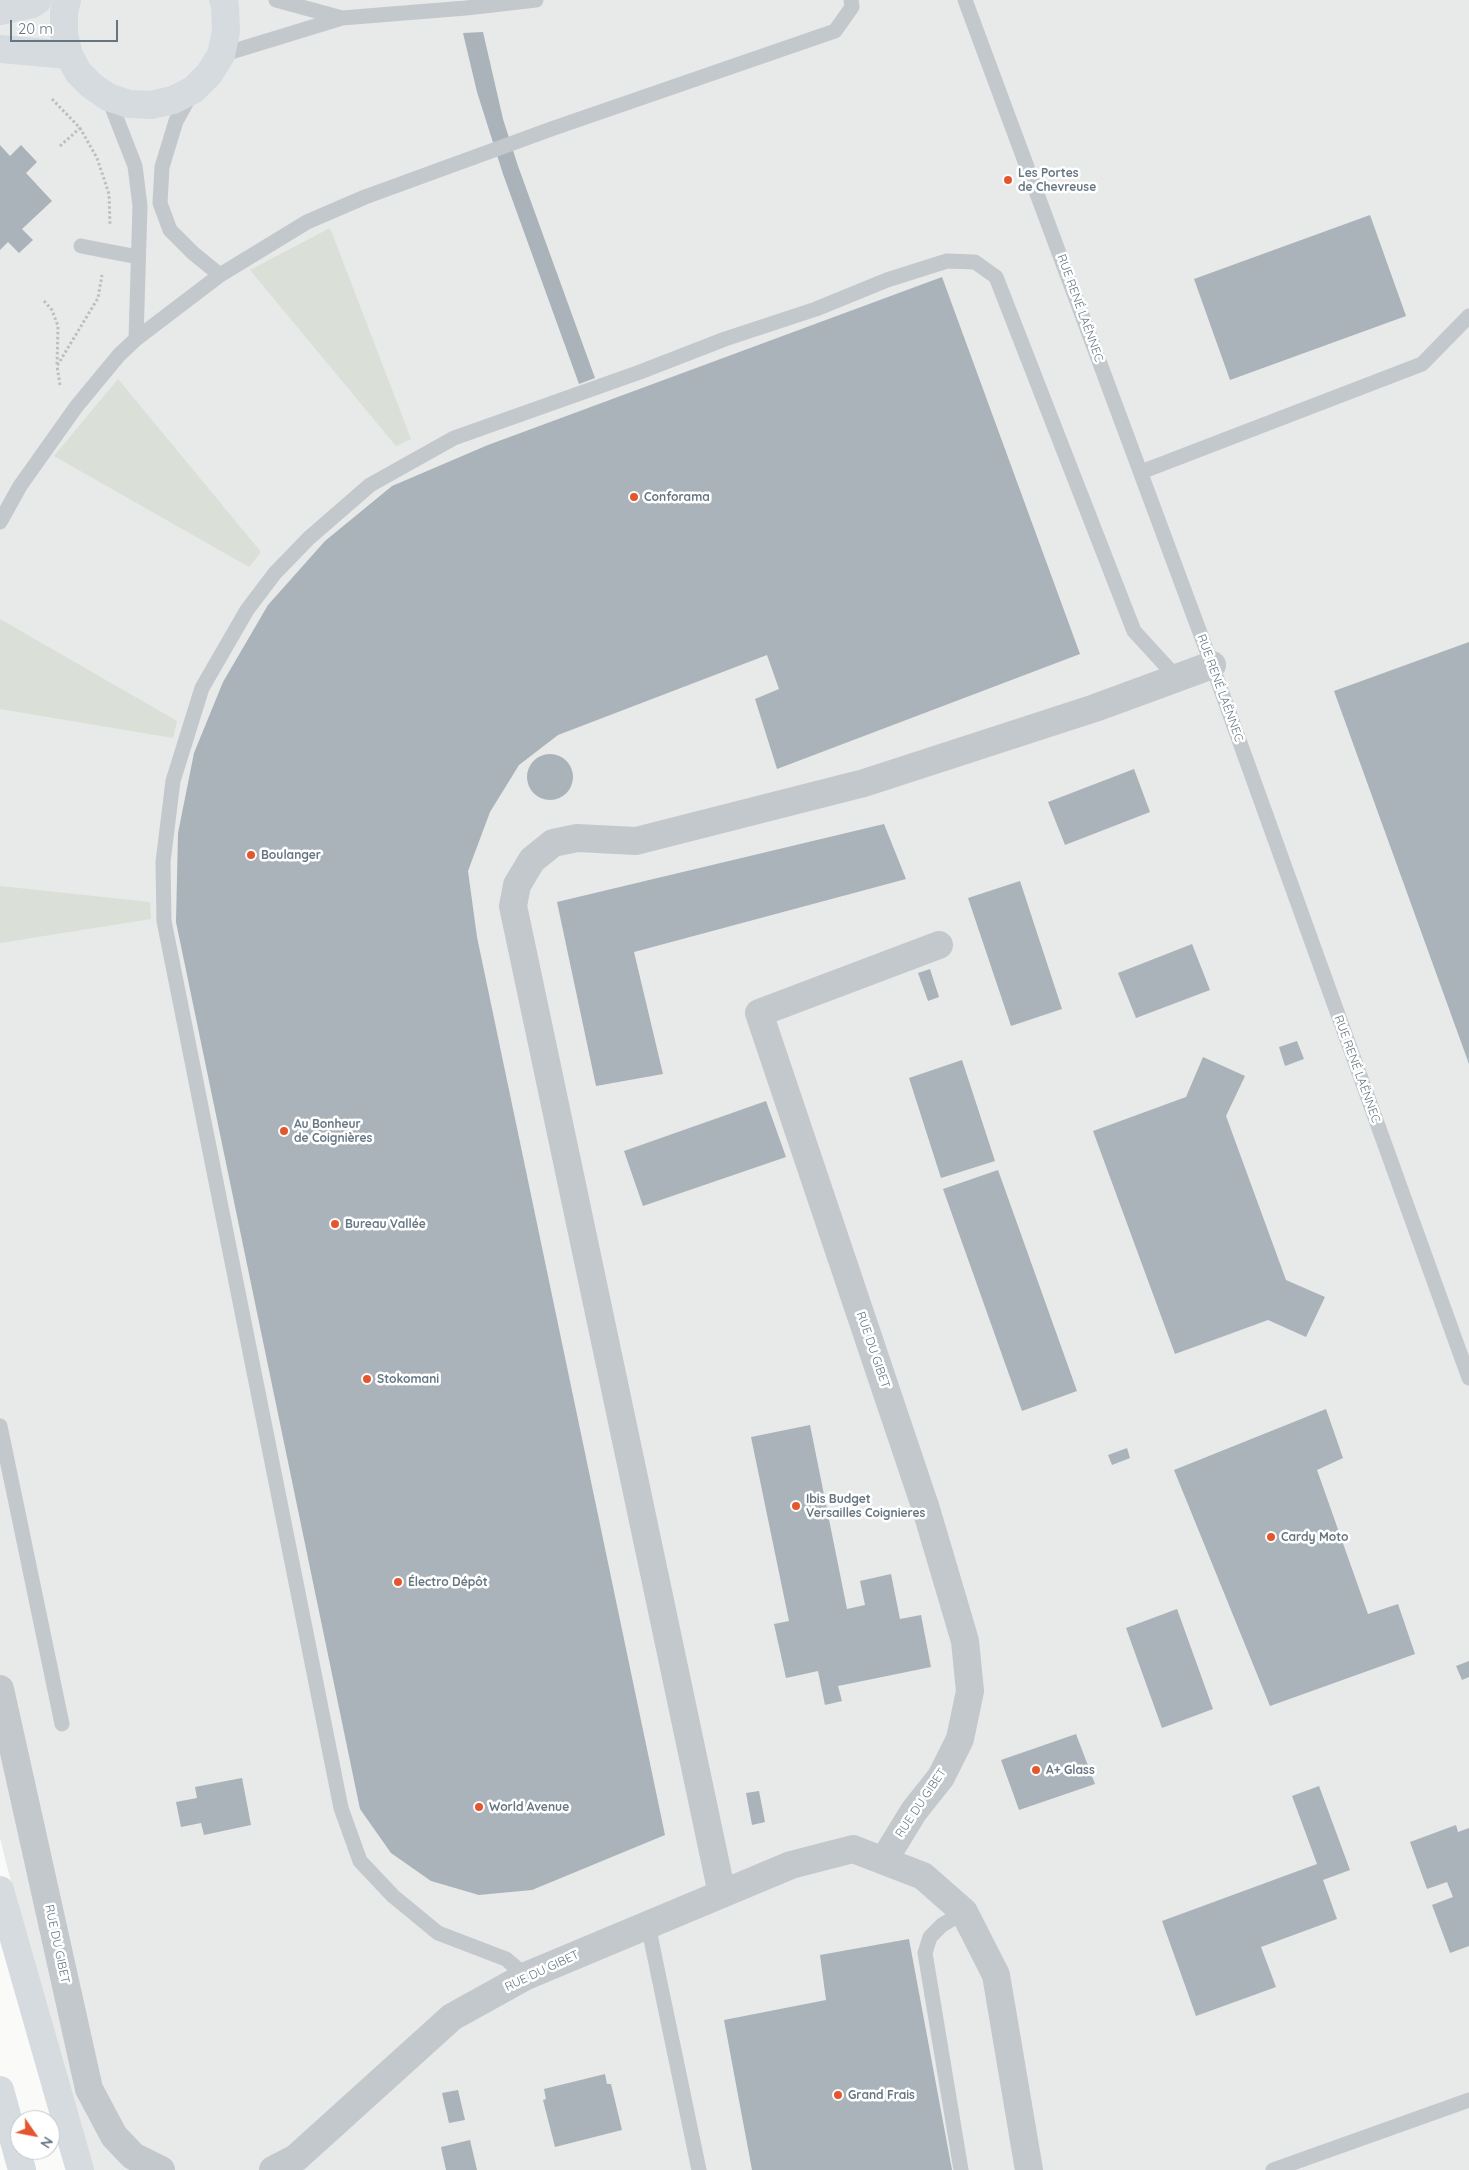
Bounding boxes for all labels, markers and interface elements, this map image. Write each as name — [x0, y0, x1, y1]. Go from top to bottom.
scale bar — [12, 10, 120, 42]
text: 20 m — [18, 19, 53, 38]
place label: Les Portes de Chevreuse — [1018, 166, 1096, 194]
marker: Les Portes de Chevreuse — [1002, 174, 1014, 186]
street label: RUE RENÉ LAËNNEC — [1054, 252, 1106, 364]
place label: Conforama — [644, 490, 710, 504]
marker: Conforama — [628, 491, 640, 503]
street label: RUE RENÉ LAËNNEC — [1194, 632, 1246, 744]
place label: Boulanger — [261, 848, 321, 862]
marker: Boulanger — [245, 849, 257, 861]
street label: RUE RENÉ LAËNNEC — [1331, 1013, 1383, 1125]
place label: Au Bonheur de Coignières — [294, 1117, 372, 1145]
marker: Au Bonheur de Coignières — [278, 1125, 290, 1137]
place label: Bureau Vallée — [345, 1217, 426, 1231]
marker: Bureau Vallée — [329, 1218, 341, 1230]
street label: RUE DU GIBET — [853, 1310, 893, 1390]
place label: Stokomani — [377, 1372, 439, 1386]
marker: Stokomani — [361, 1373, 373, 1385]
place label: Ibis Budget Versailles Coignieres — [806, 1492, 925, 1520]
marker: Ibis Budget Versailles Coignieres — [790, 1500, 802, 1512]
place label: Cardy Moto — [1281, 1530, 1349, 1544]
marker: Cardy Moto — [1265, 1531, 1277, 1543]
place label: Électro Dépôt — [408, 1575, 488, 1589]
marker: Électro Dépôt — [392, 1576, 404, 1588]
place label: A+ Glass — [1046, 1763, 1095, 1777]
marker: A+ Glass — [1030, 1764, 1042, 1776]
street label: RUE DU GIBET — [893, 1766, 949, 1840]
place label: World Avenue — [489, 1800, 569, 1814]
marker: World Avenue — [473, 1801, 485, 1813]
street label: RUE DU GIBET — [42, 1903, 72, 1985]
street label: RUE DU GIBET — [503, 1948, 581, 1994]
place label: Grand Frais — [848, 2088, 915, 2102]
marker: Grand Frais — [832, 2089, 844, 2101]
north arrow — [10, 2110, 60, 2160]
text: N — [36, 2133, 57, 2152]

